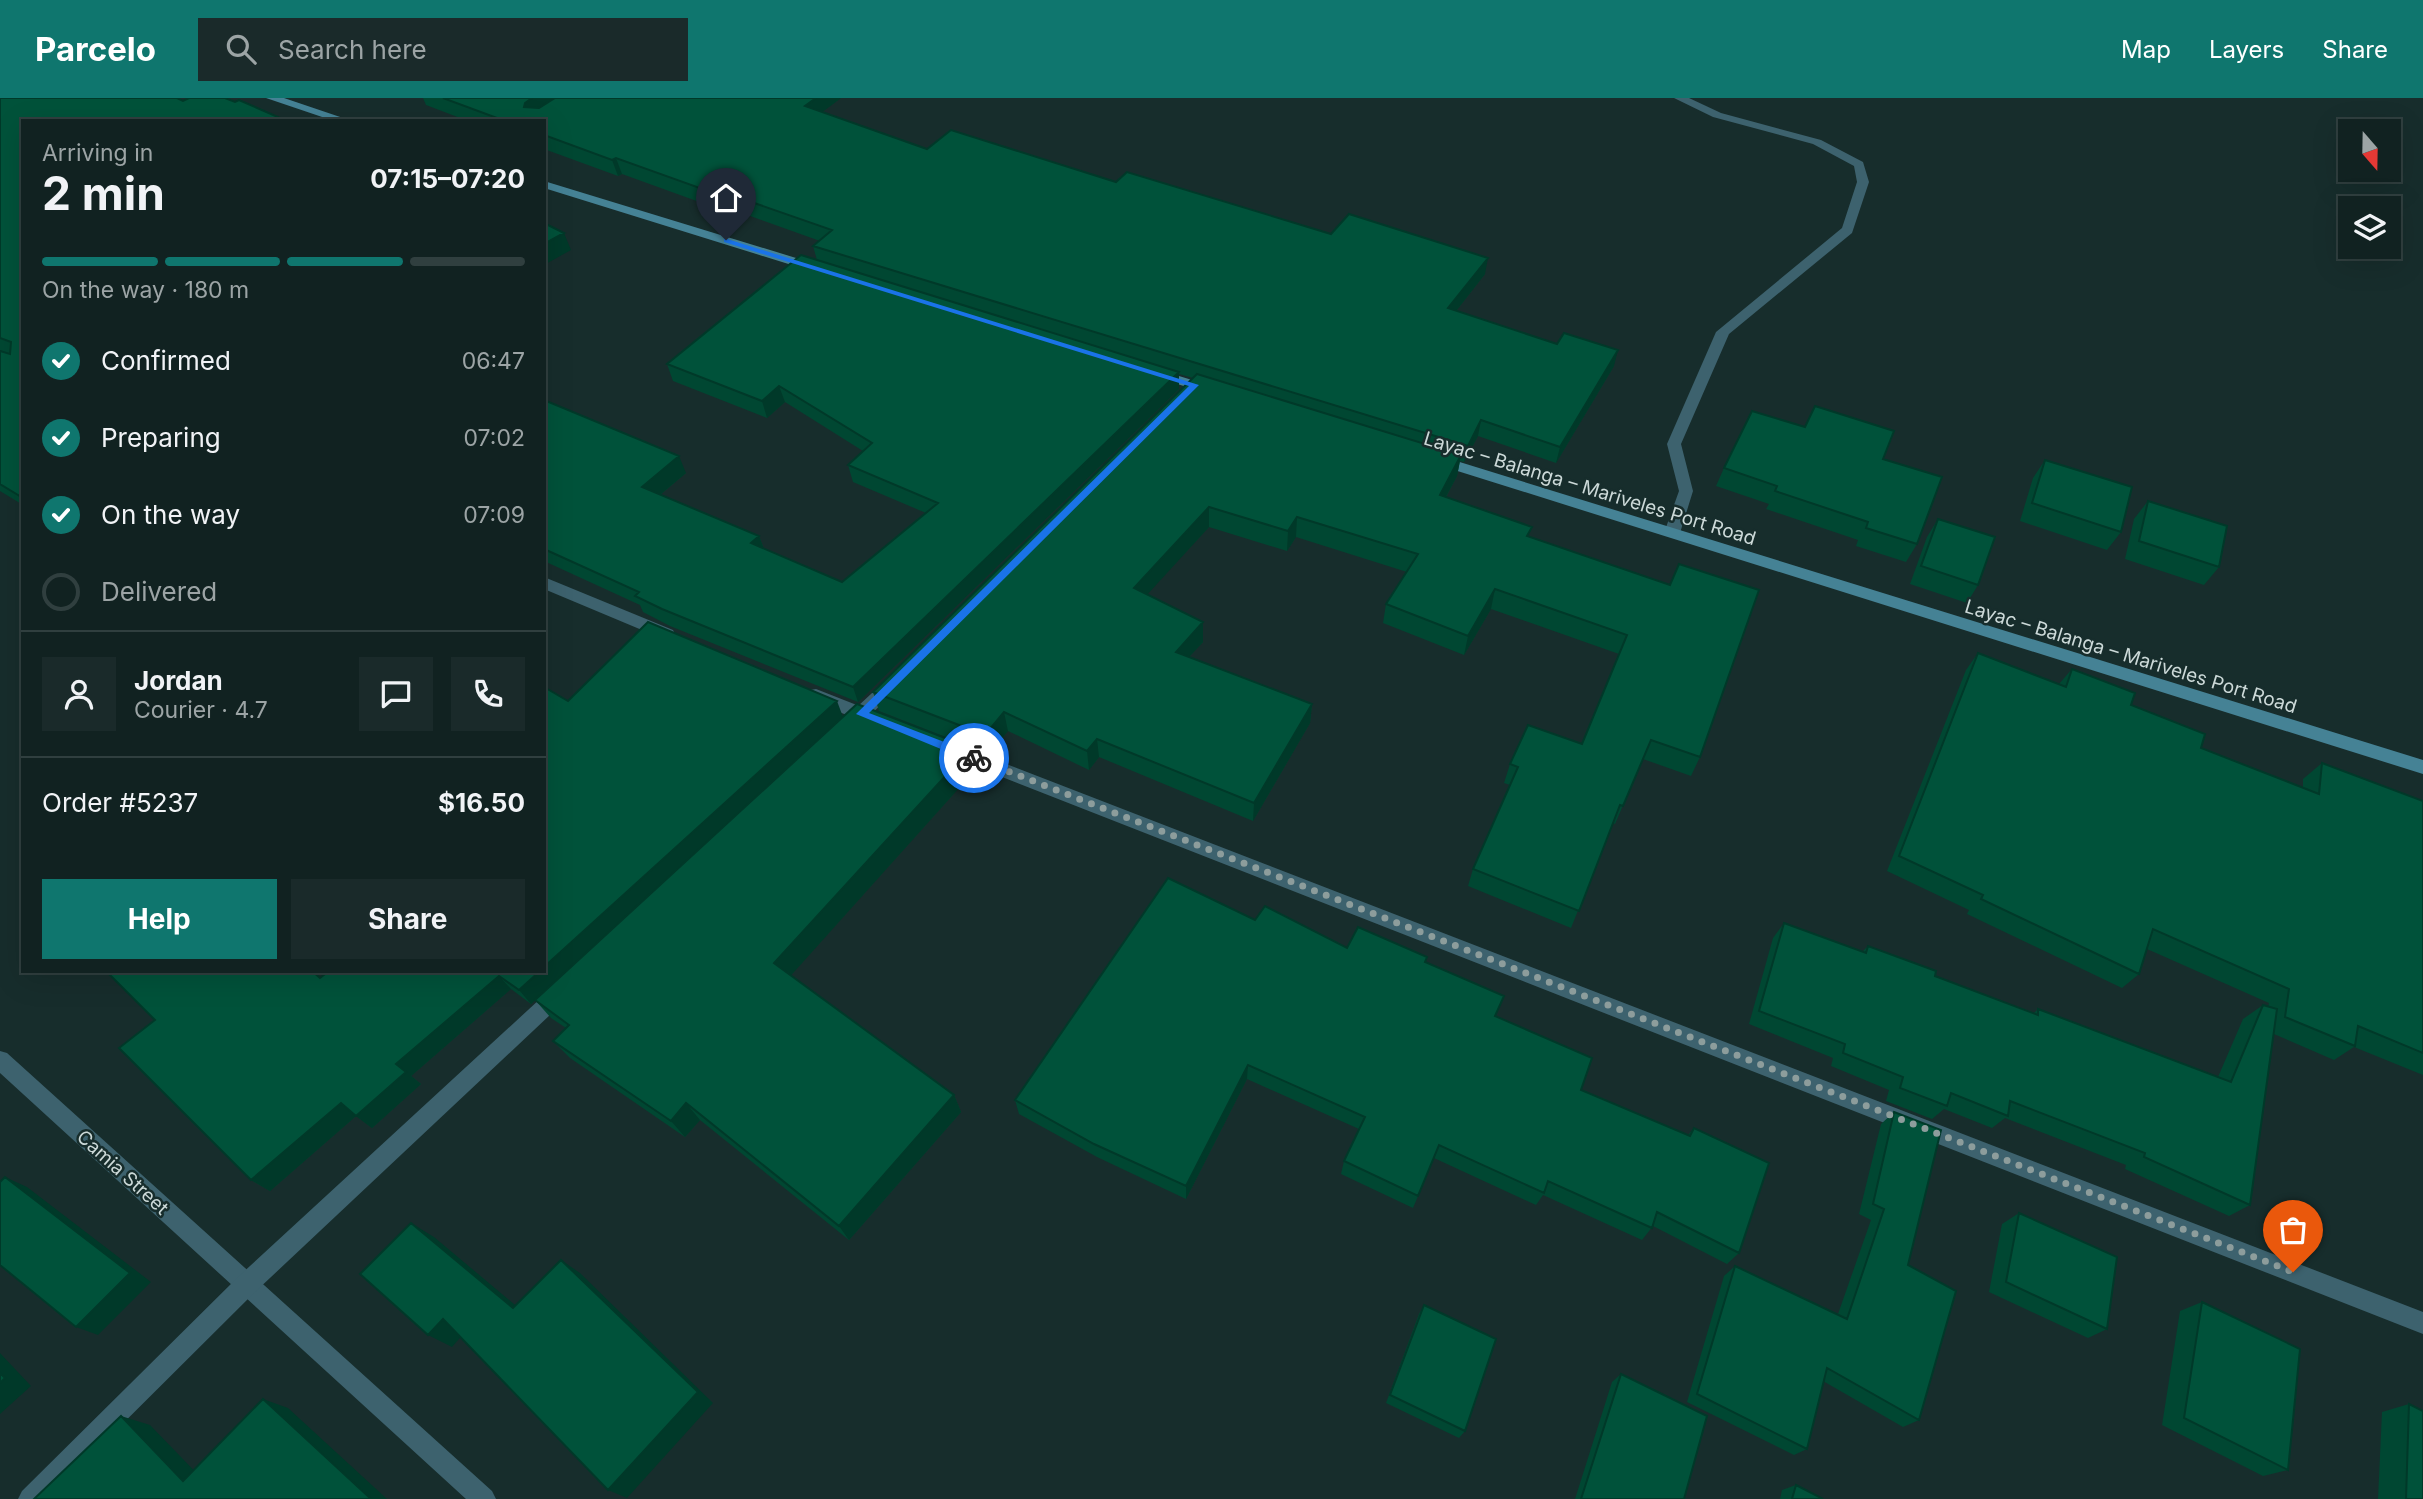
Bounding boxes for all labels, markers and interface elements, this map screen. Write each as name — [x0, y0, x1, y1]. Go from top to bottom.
search box — [198, 18, 688, 81]
text: Parcelo — [35, 29, 156, 69]
icon: search — [222, 30, 260, 68]
text: Search here — [278, 34, 427, 65]
text: Map — [2121, 35, 2171, 64]
text: Layers — [2209, 35, 2284, 64]
text: Share — [2322, 35, 2388, 64]
north arrow — [2338, 119, 2401, 182]
map controls — [2338, 119, 2401, 259]
text: Arriving in — [42, 139, 153, 167]
text: 07:15–07:20 — [370, 163, 525, 194]
text: 2 min — [42, 165, 165, 221]
pin — [696, 168, 756, 240]
icon: home — [707, 179, 745, 217]
button: layers — [2338, 196, 2401, 259]
text: On the way · 180 m — [42, 276, 249, 304]
icon: check — [42, 342, 80, 380]
text: Confirmed — [101, 345, 231, 376]
text: 06:47 — [462, 347, 525, 375]
icon: check — [42, 419, 80, 457]
text: Preparing — [101, 422, 221, 453]
text: 07:02 — [464, 424, 525, 452]
street label: Layac – Balanga – Mariveles Port Road — [1421, 427, 1759, 550]
icon: check — [42, 496, 80, 534]
text: On the way — [101, 499, 240, 530]
text: 07:09 — [463, 501, 525, 529]
text: Delivered — [101, 576, 217, 607]
street label: Layac – Balanga – Mariveles Port Road — [1962, 595, 2300, 718]
button: person — [42, 657, 116, 731]
button: chat — [359, 657, 433, 731]
button: phone — [451, 657, 525, 731]
text: Jordan — [134, 665, 223, 696]
text: Courier · 4.7 — [134, 696, 268, 724]
courier — [939, 723, 1009, 793]
icon: bike — [955, 739, 993, 777]
text: Order #5237 — [42, 787, 198, 818]
text: $16.50 — [438, 787, 525, 818]
button: Help — [42, 879, 277, 959]
button: Share — [291, 879, 525, 959]
street label: Camia Street — [72, 1125, 173, 1220]
pin — [2263, 1200, 2323, 1272]
icon: bag — [2274, 1211, 2312, 1249]

